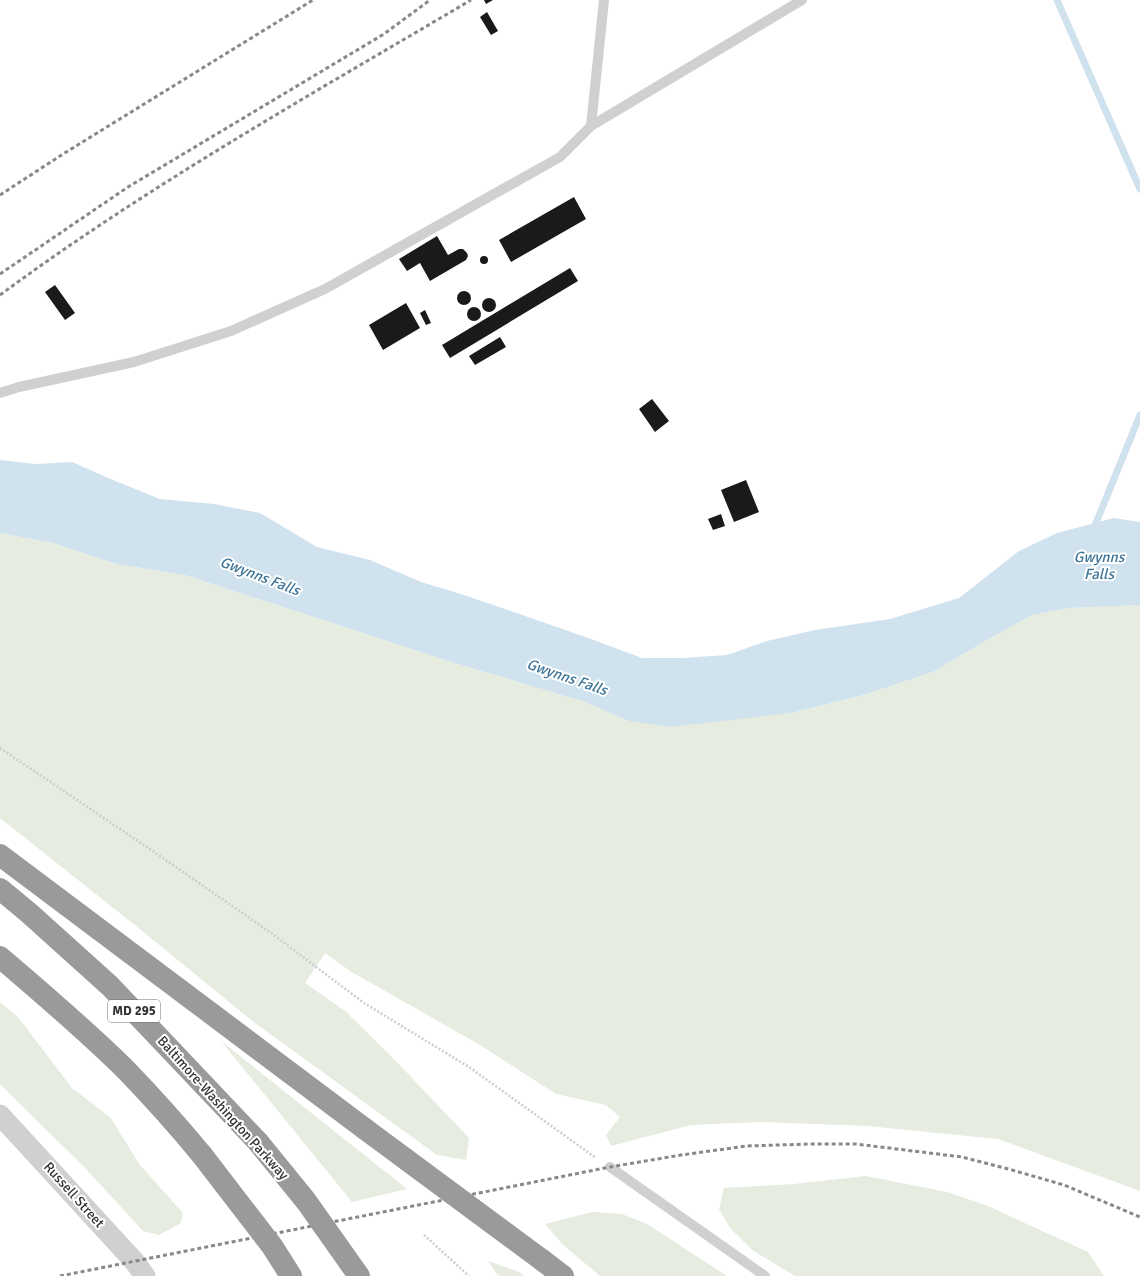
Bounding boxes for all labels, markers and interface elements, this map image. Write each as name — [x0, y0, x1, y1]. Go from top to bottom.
water label: Gwynns Falls — [1074, 548, 1126, 583]
water label: Gwynns Falls — [218, 553, 304, 600]
water label: Gwynns Falls — [524, 655, 611, 700]
road number: MD 295 — [108, 1000, 160, 1022]
street label: Baltimore-Washington Parkway — [154, 1033, 292, 1184]
street label: Russell Street — [40, 1159, 108, 1231]

